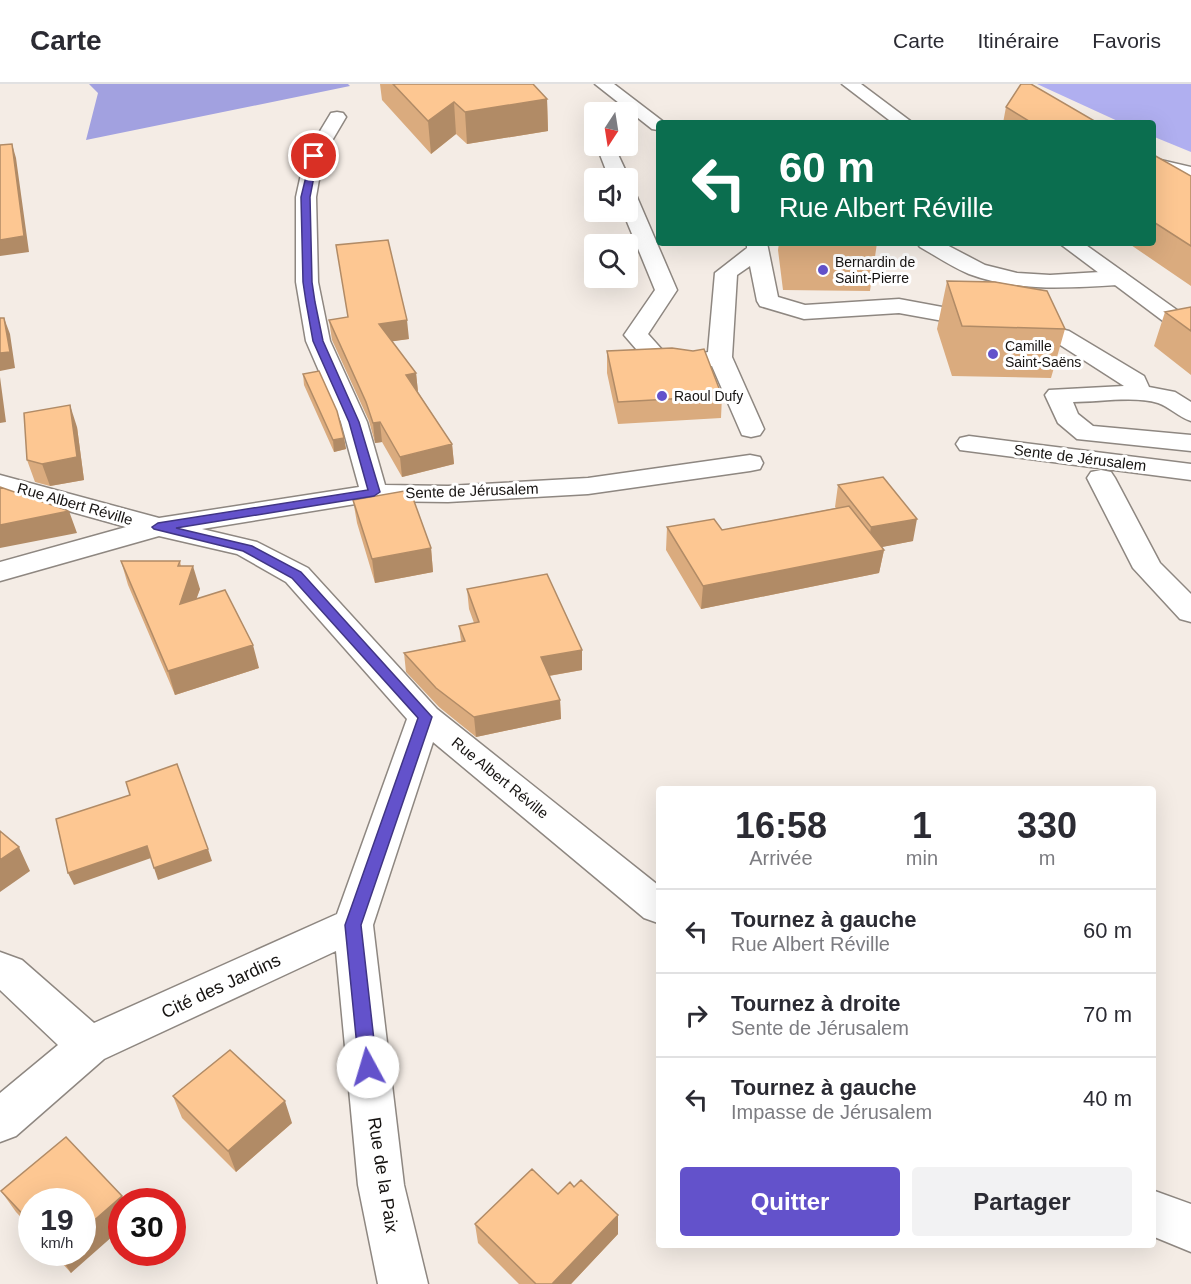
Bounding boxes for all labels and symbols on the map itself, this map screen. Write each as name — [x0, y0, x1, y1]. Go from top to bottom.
north arrow — [584, 102, 638, 156]
pin — [288, 130, 339, 181]
place label: Bernardin de Saint-Pierre — [835, 254, 915, 286]
marker: Bernardin de Saint-Pierre — [816, 263, 830, 277]
place label: Camille Saint-Saëns — [1005, 338, 1081, 370]
marker: Camille Saint-Saëns — [986, 347, 1000, 361]
place label: Raoul Dufy — [674, 388, 743, 404]
marker: Raoul Dufy — [655, 389, 669, 403]
street label: Sente de Jérusalem — [1013, 441, 1147, 474]
street label: Rue Albert Réville — [15, 479, 135, 528]
street label: Sente de Jérusalem — [405, 480, 539, 501]
street label: Rue Albert Réville — [449, 733, 552, 822]
street label: Cité des Jardins — [158, 950, 284, 1022]
position arrow — [336, 1035, 400, 1099]
street label: Rue de la Paix — [364, 1116, 402, 1234]
speed limit sign: 30 — [108, 1188, 186, 1266]

